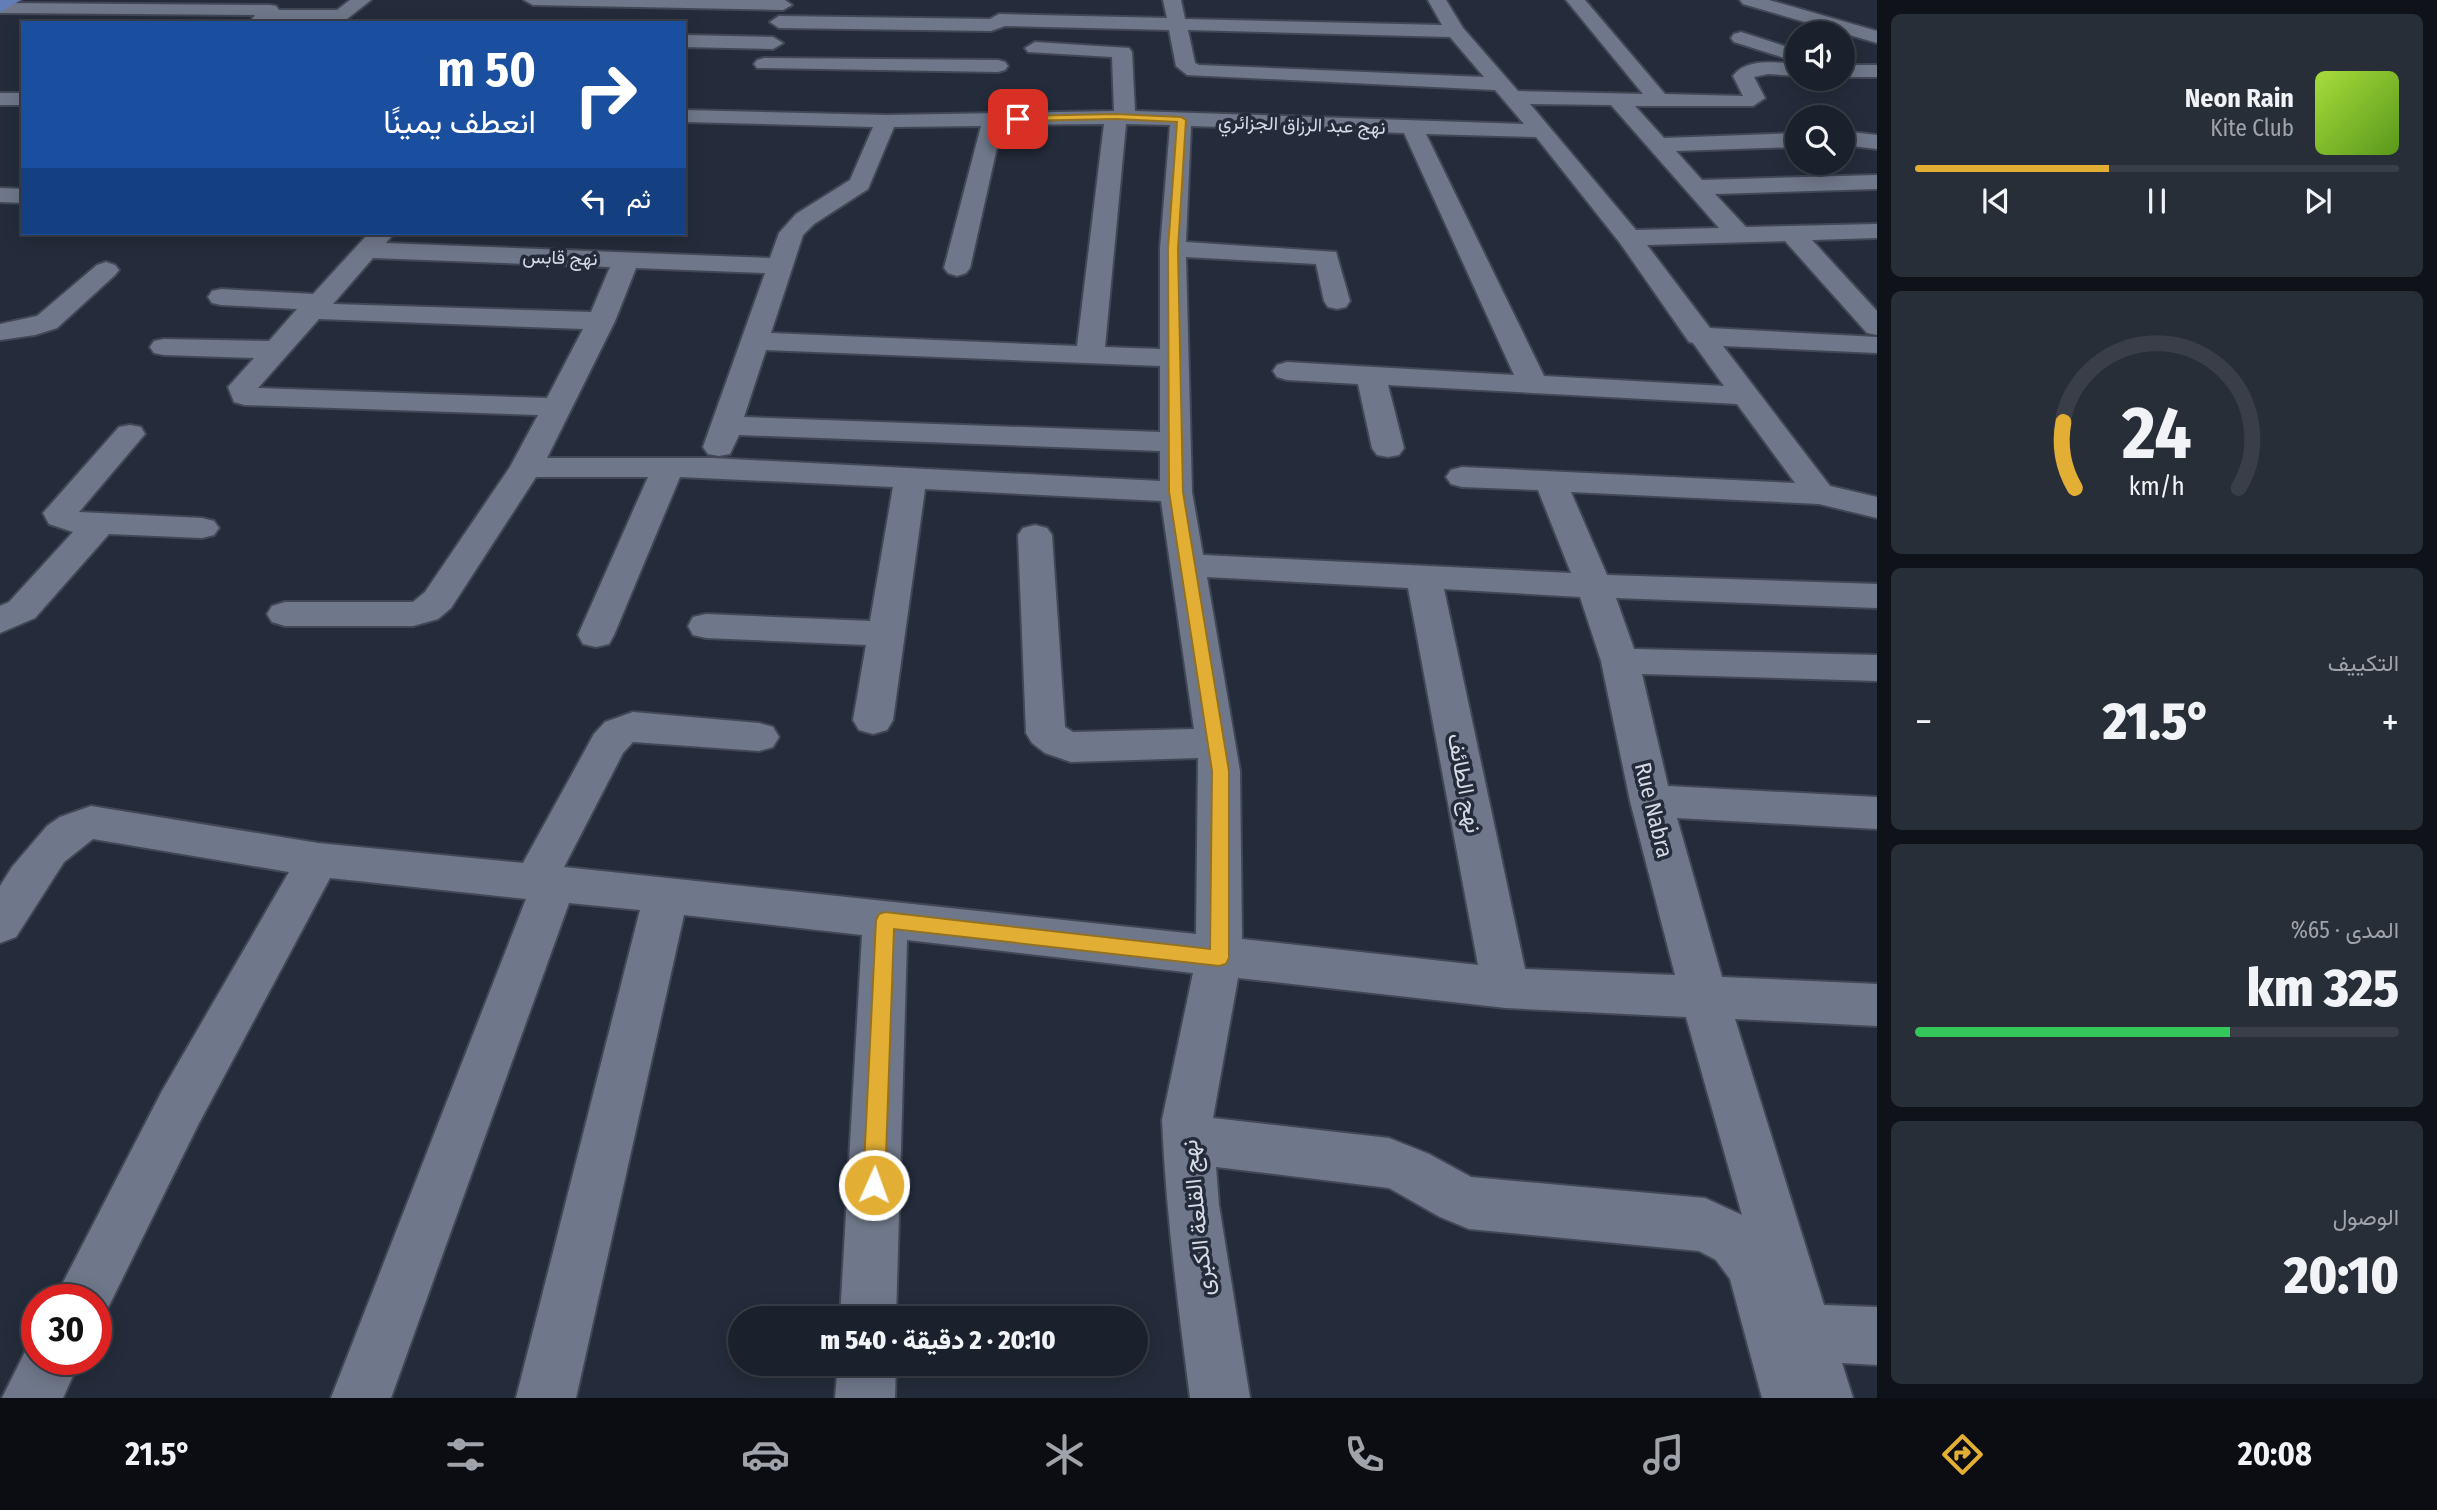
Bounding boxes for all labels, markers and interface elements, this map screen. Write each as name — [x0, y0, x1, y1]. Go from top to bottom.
map controls — [1785, 21, 1855, 175]
button: sound — [1785, 21, 1855, 91]
text: 50 m — [438, 40, 536, 99]
icon: right — [560, 49, 651, 140]
text: Neon Rain — [2185, 83, 2294, 114]
pin — [988, 89, 1048, 149]
icon: arrive — [999, 100, 1037, 138]
text: انعطف يمينًا — [383, 103, 536, 141]
button: search — [1785, 105, 1855, 175]
street label: نهج عبد الرزاق الجزائري — [1218, 110, 1386, 143]
text: Kite Club — [2210, 114, 2294, 142]
icon: left — [575, 182, 613, 220]
icon: previous — [1977, 182, 2015, 220]
icon: pause — [2138, 182, 2176, 220]
icon: next — [2299, 182, 2337, 220]
text: ثم — [627, 184, 651, 215]
street label: نهج قابس — [522, 245, 598, 272]
text: 24 — [2121, 391, 2192, 478]
text: km/h — [2129, 472, 2185, 502]
text: التكييف — [2328, 649, 2399, 677]
text: 21.5° — [2103, 690, 2211, 753]
text: − — [1915, 699, 1932, 745]
text: + — [2382, 699, 2399, 745]
street label: نهج الطائف — [1440, 731, 1488, 836]
street label: Rue Nabra — [1629, 759, 1679, 861]
text: المدى · 65% — [2291, 916, 2399, 944]
text: 325 km — [2247, 957, 2399, 1020]
street label: نهج القلعة الكبرى — [1175, 1138, 1221, 1298]
position arrow — [837, 1148, 911, 1222]
text: الوصول — [2333, 1203, 2399, 1231]
text: 20:10 — [2284, 1244, 2399, 1307]
speed limit sign: 30 — [21, 1284, 112, 1375]
text: 20:10 · 2 دقيقة · 540 m — [820, 1325, 1056, 1356]
icon: filters — [441, 1430, 490, 1479]
icon: car — [741, 1430, 790, 1479]
icon: climate — [1040, 1430, 1089, 1479]
icon: phone — [1340, 1430, 1389, 1479]
icon: music — [1639, 1430, 1688, 1479]
icon: directions — [1938, 1430, 1987, 1479]
text: 21.5° — [125, 1435, 191, 1473]
text: 20:08 — [2238, 1435, 2312, 1473]

